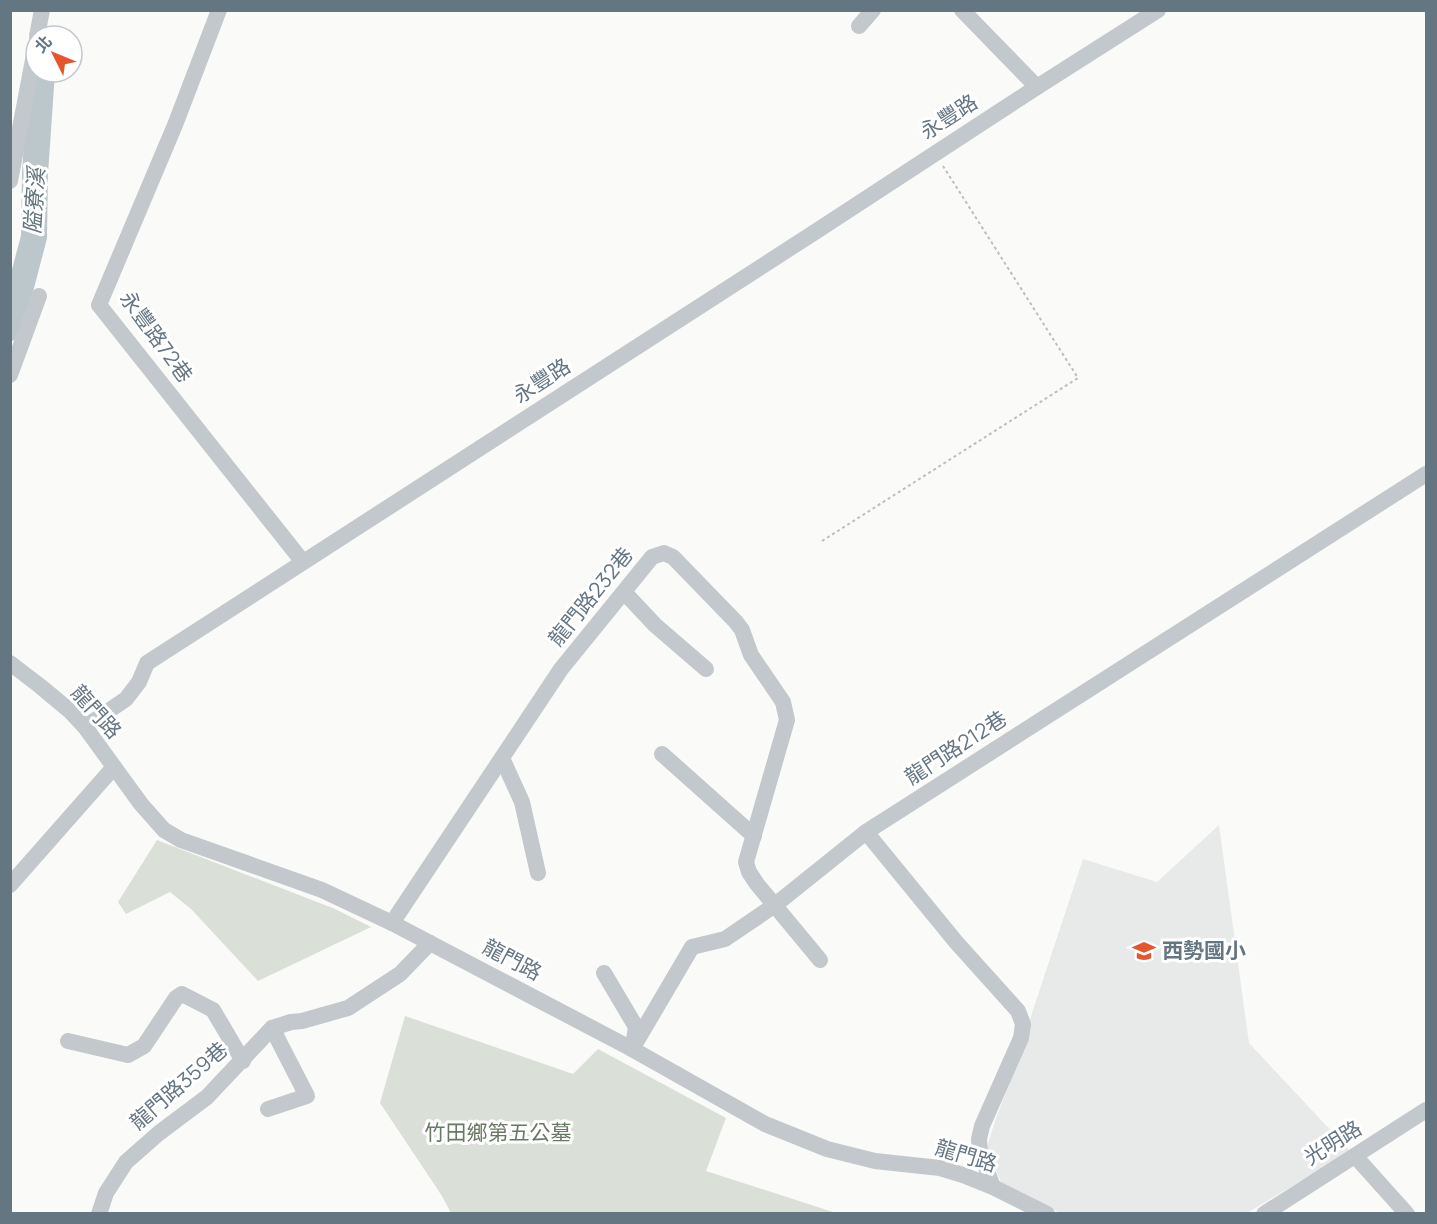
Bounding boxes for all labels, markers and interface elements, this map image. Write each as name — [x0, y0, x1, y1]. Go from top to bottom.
north arrow — [24, 24, 84, 84]
text: 北 — [30, 30, 57, 57]
street label: 永豐路 — [914, 87, 982, 145]
water label: 隘寮溪 — [17, 164, 51, 235]
street label: 永豐路72巷 — [114, 285, 199, 388]
street label: 永豐路 — [507, 351, 575, 409]
street label: 龍門路232巷 — [542, 541, 639, 652]
street label: 龍門路 — [65, 679, 128, 744]
street label: 龍門路212巷 — [899, 704, 1012, 791]
street label: 龍門路 — [478, 932, 547, 986]
place label: 西勢國小 — [1162, 936, 1246, 964]
school or university icon: 西勢國小 — [1131, 938, 1157, 964]
street label: 龍門路359巷 — [124, 1035, 233, 1135]
street label: 光明路 — [1298, 1114, 1367, 1171]
park label: 竹田鄉第五公墓 — [425, 1118, 572, 1146]
street label: 龍門路 — [932, 1132, 1001, 1178]

